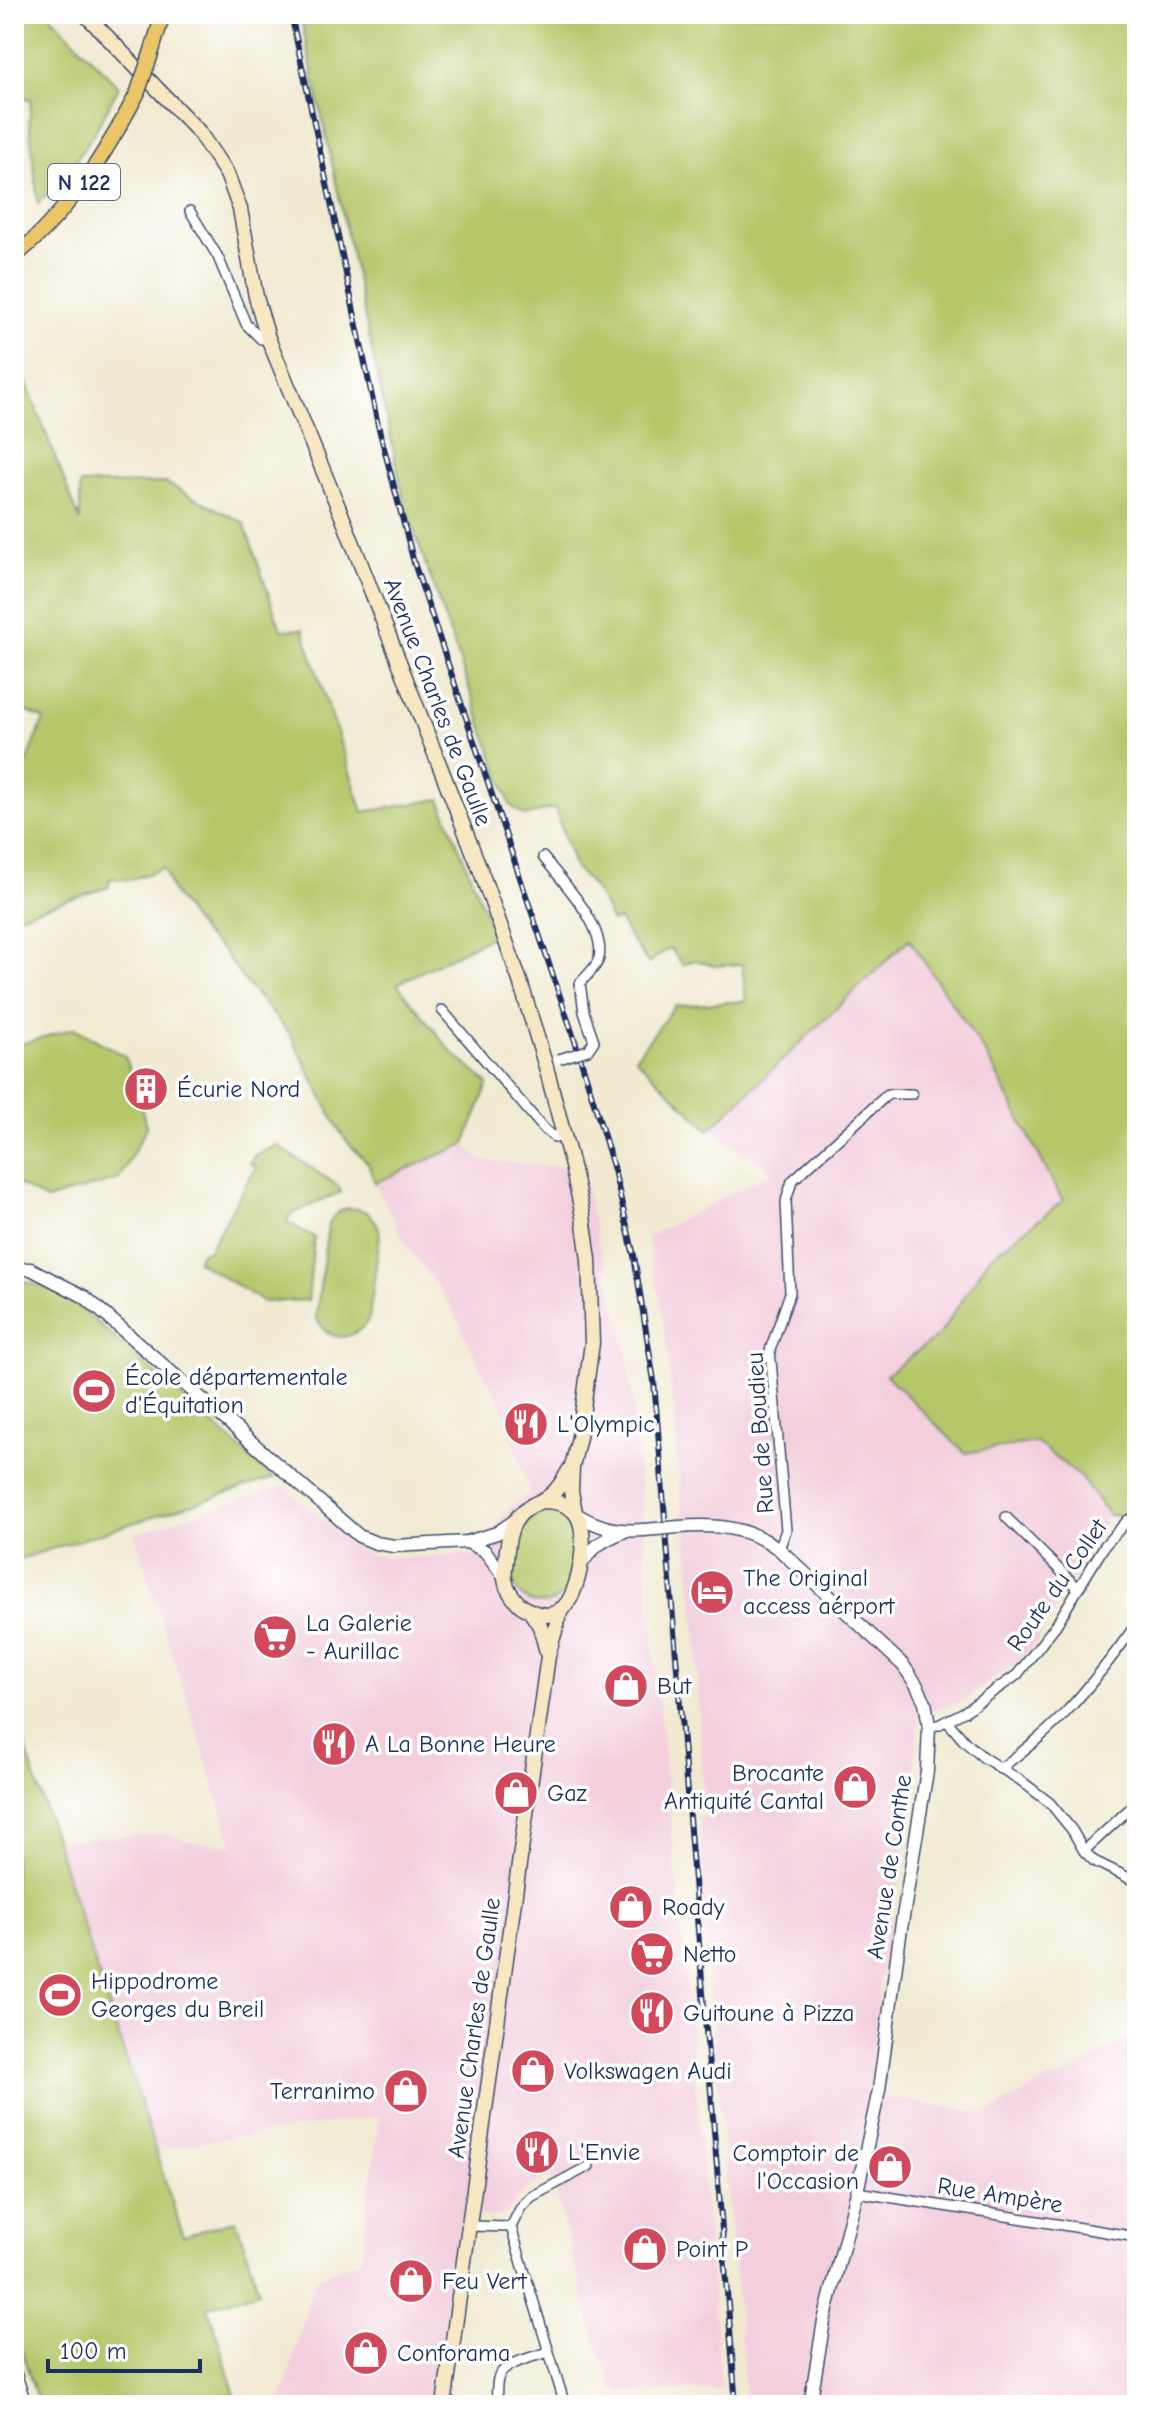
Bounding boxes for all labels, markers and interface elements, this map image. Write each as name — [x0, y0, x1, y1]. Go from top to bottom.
road number: N 122 — [48, 164, 120, 200]
street label: Avenue Charles de Gaulle — [378, 574, 498, 830]
building icon: Écurie Nord — [122, 1065, 170, 1113]
place label: Écurie Nord — [177, 1075, 300, 1103]
street label: Rue de Boudieu — [740, 1351, 780, 1515]
place label: École départementale d'Équitation — [125, 1363, 348, 1419]
sports icon: École départementale d'Équitation — [70, 1367, 118, 1415]
restaurant icon: L'Olympic — [502, 1400, 550, 1448]
place label: L'Olympic — [557, 1410, 655, 1438]
street label: Route du Collet — [1001, 1513, 1114, 1657]
place label: The Original access aérport — [743, 1564, 895, 1620]
hotel icon: The Original access aérport — [688, 1568, 736, 1616]
place label: La Galerie - Aurillac — [306, 1609, 412, 1665]
supermarket icon: La Galerie - Aurillac — [251, 1613, 299, 1661]
shop icon: But — [602, 1662, 650, 1710]
place label: But — [657, 1672, 692, 1700]
restaurant icon: A La Bonne Heure — [310, 1720, 358, 1768]
place label: A La Bonne Heure — [365, 1730, 556, 1758]
place label: Brocante Antiquité Cantal — [664, 1759, 824, 1815]
shop icon: Brocante Antiquité Cantal — [831, 1763, 879, 1811]
shop icon: Gaz — [492, 1769, 540, 1817]
street label: Avenue de Conthe — [861, 1773, 917, 1961]
place label: Gaz — [547, 1779, 588, 1807]
shop icon: Roady — [607, 1883, 655, 1931]
place label: Roady — [662, 1893, 725, 1921]
street label: Avenue Charles de Gaulle — [442, 1896, 506, 2160]
supermarket icon: Netto — [628, 1930, 676, 1978]
place label: Netto — [683, 1940, 737, 1968]
place label: Hippodrome Georges du Breil — [91, 1967, 264, 2023]
sports icon: Hippodrome Georges du Breil — [36, 1971, 84, 2019]
restaurant icon: Guitoune à Pizza — [628, 1989, 676, 2037]
place label: Guitoune à Pizza — [683, 1999, 854, 2027]
shop icon: Volkswagen Audi — [509, 2047, 557, 2095]
place label: Volkswagen Audi — [564, 2057, 732, 2085]
shop icon: Terranimo — [382, 2067, 430, 2115]
place label: Terranimo — [270, 2077, 375, 2105]
restaurant icon: L'Envie — [513, 2128, 561, 2176]
place label: L'Envie — [568, 2138, 640, 2166]
place label: Comptoir de l'Occasion — [733, 2139, 859, 2195]
shop icon: Comptoir de l'Occasion — [866, 2143, 914, 2191]
street label: Rue Ampère — [935, 2171, 1065, 2219]
shop icon: Point P — [621, 2225, 669, 2273]
place label: Point P — [676, 2235, 748, 2263]
shop icon: Feu Vert — [387, 2257, 435, 2305]
place label: Feu Vert — [442, 2267, 528, 2295]
scale bar — [48, 2323, 200, 2373]
shop icon: Conforama — [342, 2329, 390, 2377]
text: 100 m — [60, 2337, 127, 2365]
place label: Conforama — [397, 2339, 510, 2367]

